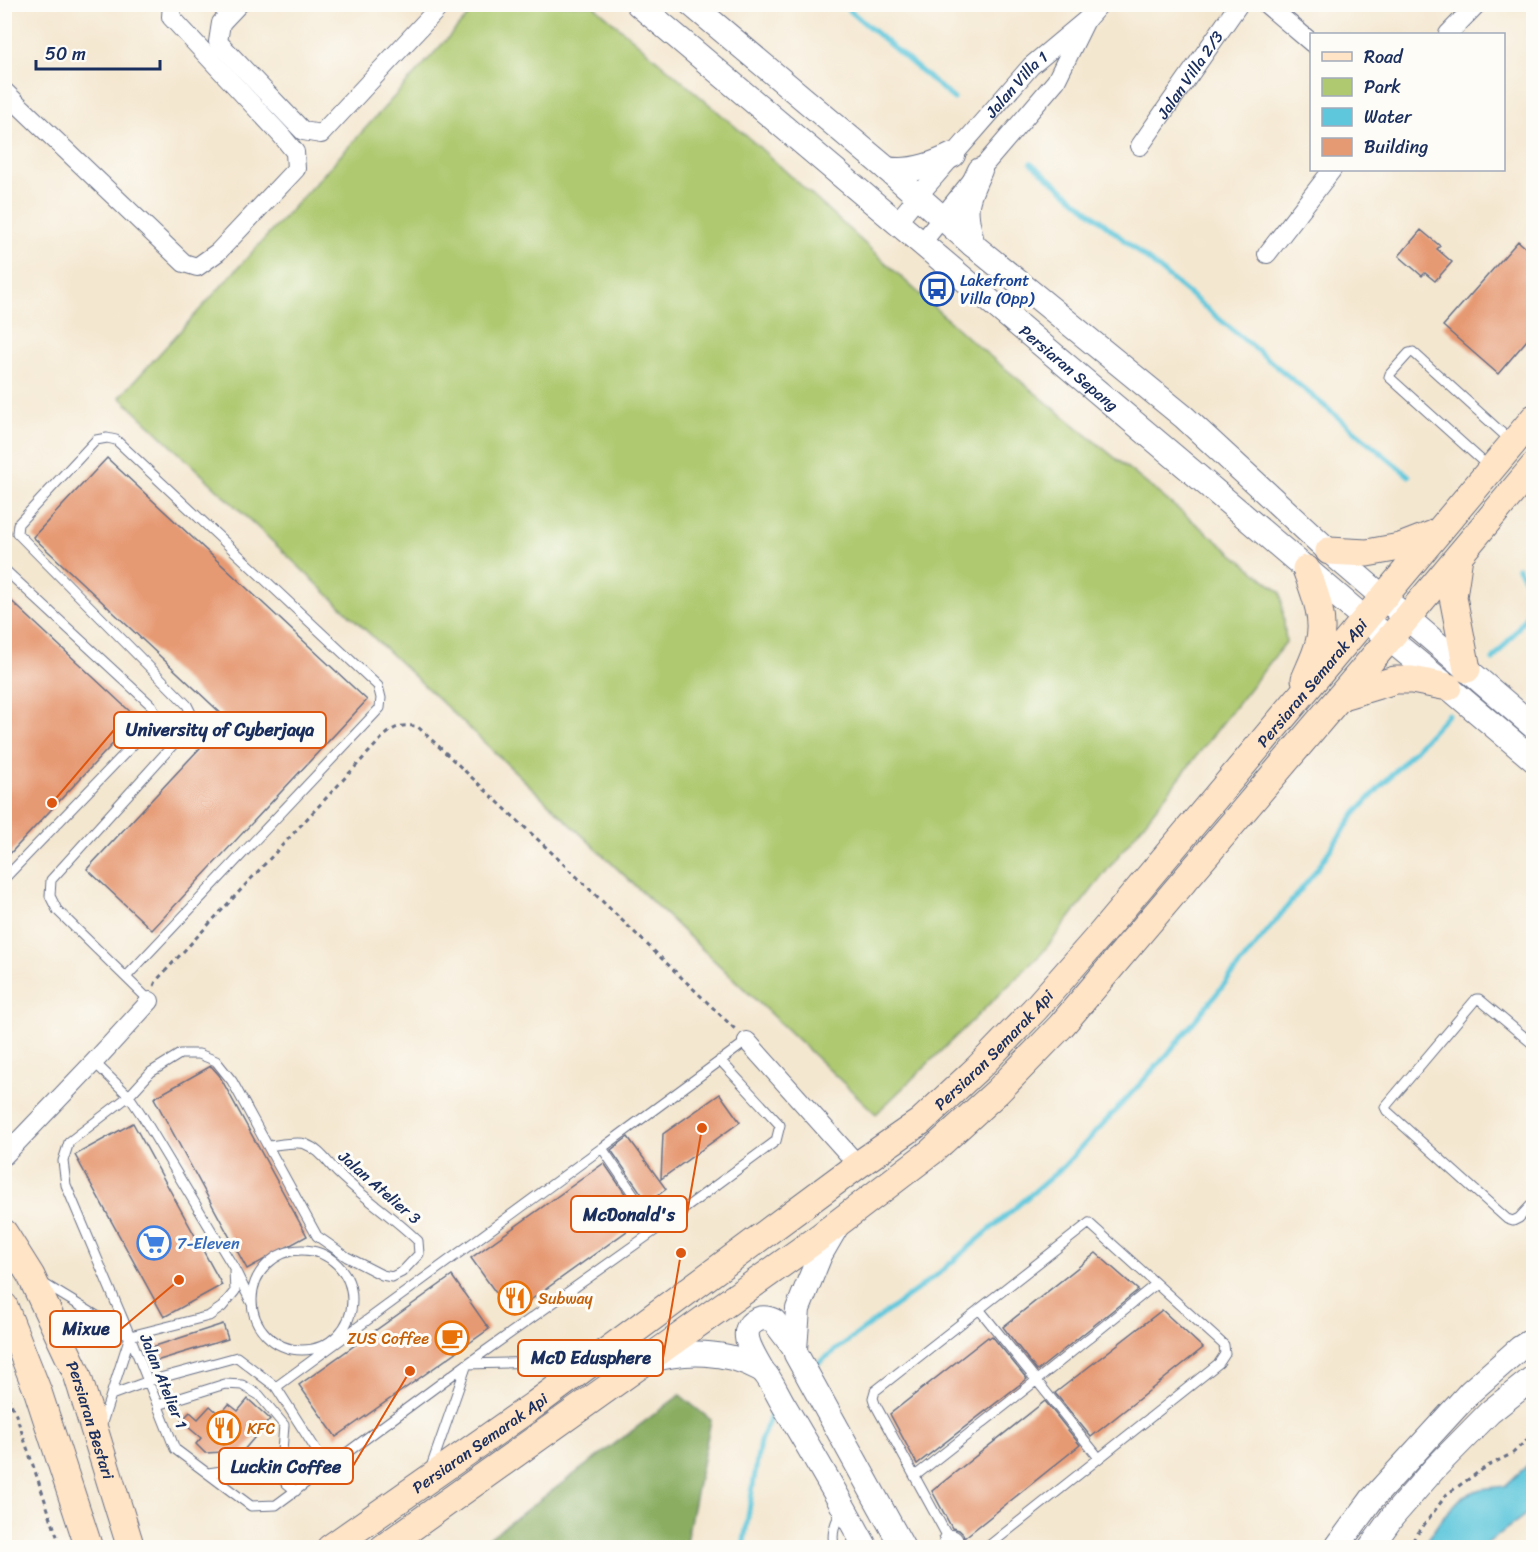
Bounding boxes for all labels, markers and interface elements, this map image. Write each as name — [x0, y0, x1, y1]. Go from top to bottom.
street label: Jalan Villa 2/3 — [1148, 25, 1231, 126]
scale bar — [36, 33, 160, 71]
legend — [1310, 33, 1505, 171]
text: 50 m — [45, 38, 86, 70]
text: Road — [1364, 41, 1404, 73]
street label: Jalan Villa 1 — [977, 43, 1055, 125]
text: Park — [1364, 71, 1401, 103]
text: Water — [1364, 101, 1413, 133]
text: Building — [1364, 131, 1428, 163]
place label: Lakefront Villa (Opp) — [960, 266, 1035, 313]
bus stop icon: Lakefront Villa (Opp) — [919, 271, 955, 307]
street label: Persiaran Sepang — [1012, 317, 1125, 419]
street label: Persiaran Semarak Api — [1249, 612, 1375, 754]
callout: University of Cyberjaya — [114, 712, 326, 748]
text: University of Cyberjaya — [126, 714, 314, 746]
street label: Persiaran Semarak Api — [927, 982, 1061, 1118]
street label: Jalan Atelier 3 — [331, 1142, 428, 1232]
callout: McDonald's — [571, 1196, 687, 1232]
text: McDonald's — [582, 1199, 676, 1231]
supermarket icon: 7-Eleven — [136, 1225, 172, 1261]
place label: 7-Eleven — [177, 1229, 240, 1258]
restaurant icon: Subway — [497, 1280, 533, 1316]
place label: Subway — [538, 1284, 593, 1313]
callout: Mixue — [50, 1311, 121, 1347]
text: Mixue — [61, 1313, 110, 1345]
cafe icon: ZUS Coffee — [434, 1320, 470, 1356]
place label: ZUS Coffee — [347, 1324, 429, 1353]
street label: Jalan Atelier 1 — [131, 1328, 196, 1433]
callout: McD Edusphere — [518, 1340, 663, 1376]
text: McD Edusphere — [530, 1342, 651, 1374]
street label: Persiaran Bestari — [58, 1356, 123, 1484]
street label: Persiaran Semarak Api — [406, 1385, 555, 1501]
restaurant icon: KFC — [206, 1410, 242, 1446]
place label: KFC — [247, 1414, 275, 1443]
callout: Luckin Coffee — [219, 1448, 353, 1484]
text: Luckin Coffee — [231, 1451, 342, 1483]

